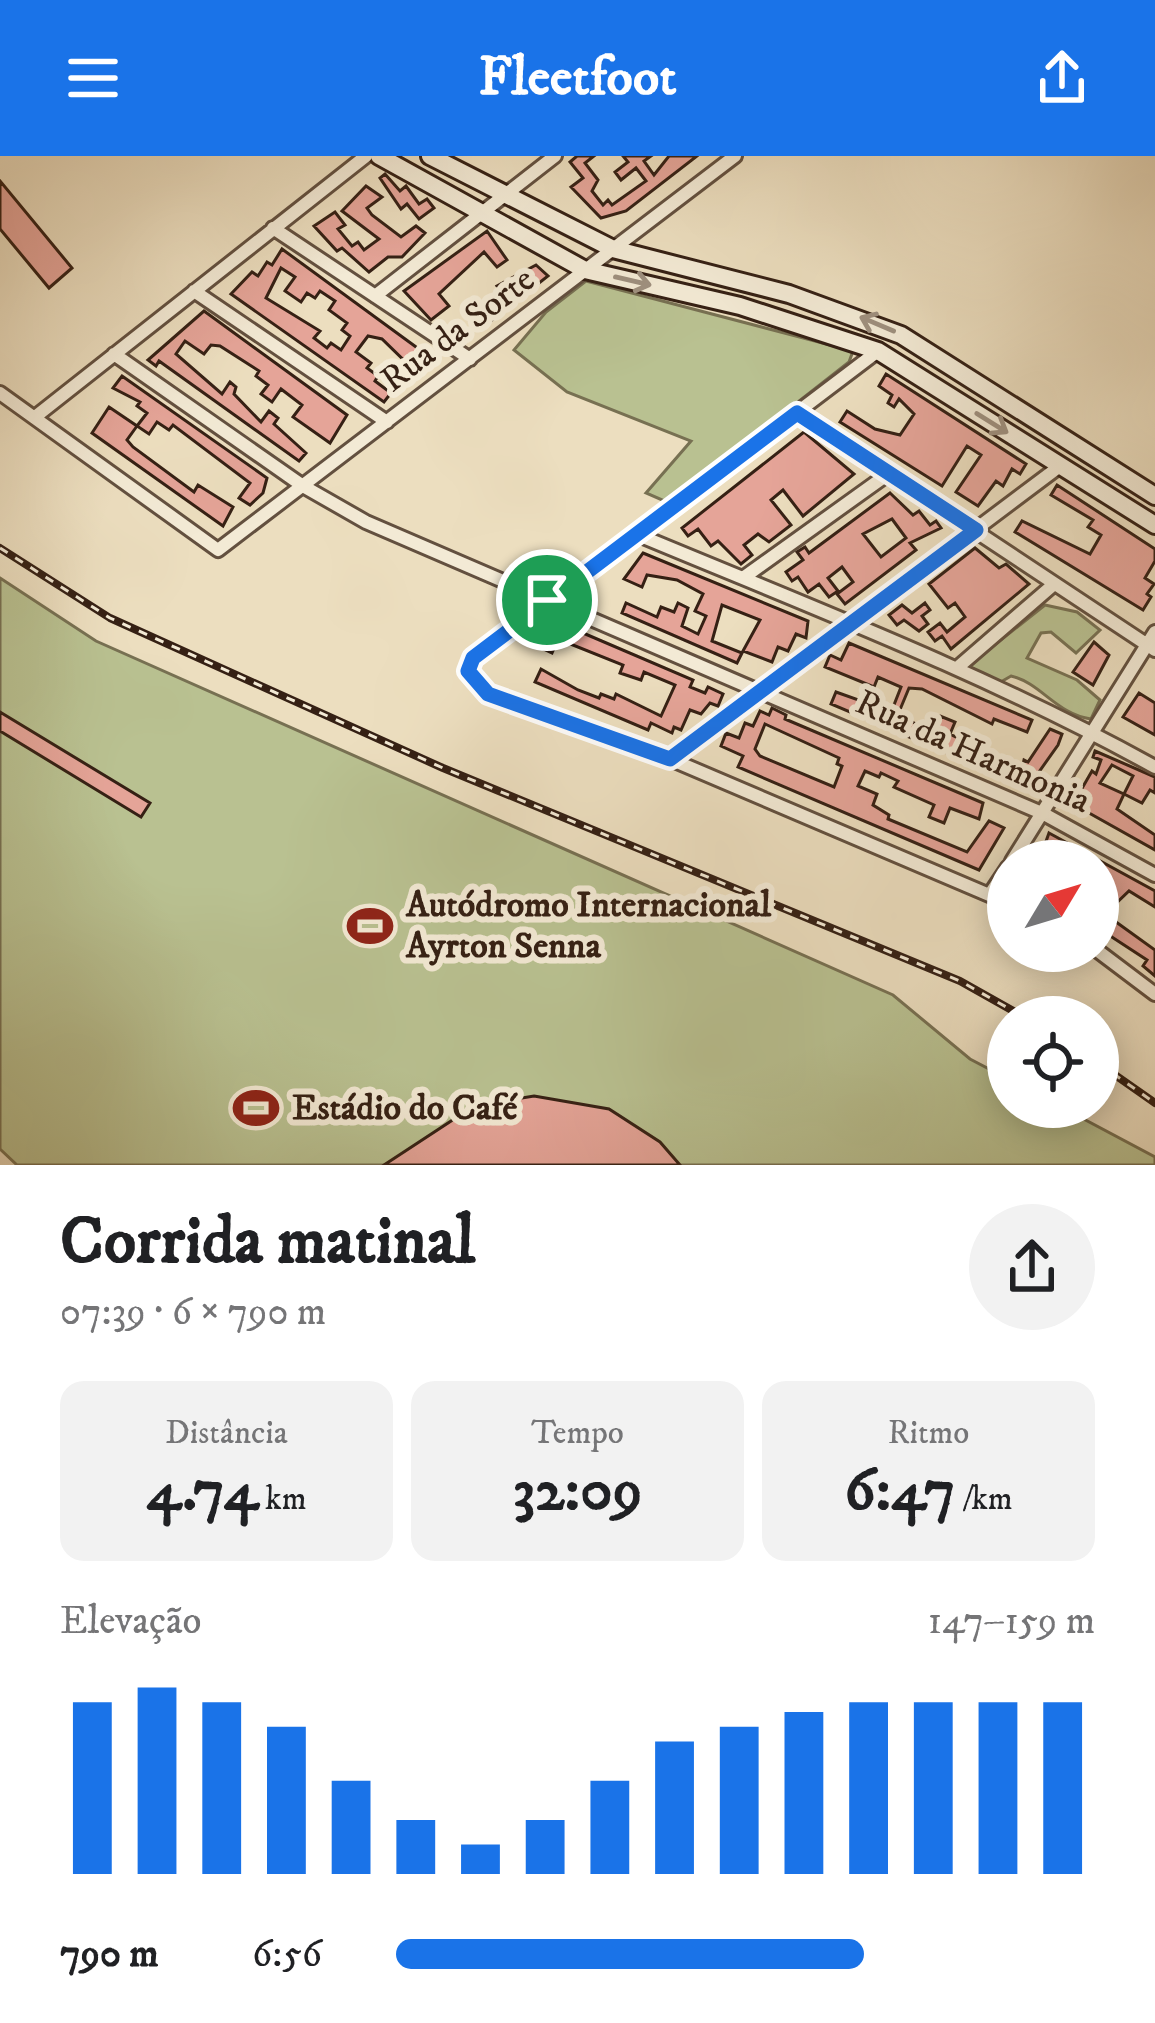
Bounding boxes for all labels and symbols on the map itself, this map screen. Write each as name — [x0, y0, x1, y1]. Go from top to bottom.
street label: Rua da Sorte — [372, 257, 544, 403]
one-way arrow — [614, 271, 652, 294]
one-way arrow — [860, 312, 896, 334]
one-way arrow — [975, 411, 1009, 435]
pin — [496, 549, 598, 651]
street label: Rua da Harmonia — [849, 680, 1098, 824]
north arrow — [987, 840, 1119, 972]
place label: Autódromo Internacional Ayrton Senna — [405, 883, 772, 969]
sports icon: Autódromo Internacional Ayrton Senna — [345, 901, 395, 951]
sports icon: Estádio do Café — [231, 1083, 281, 1133]
place label: Estádio do Café — [292, 1086, 519, 1131]

